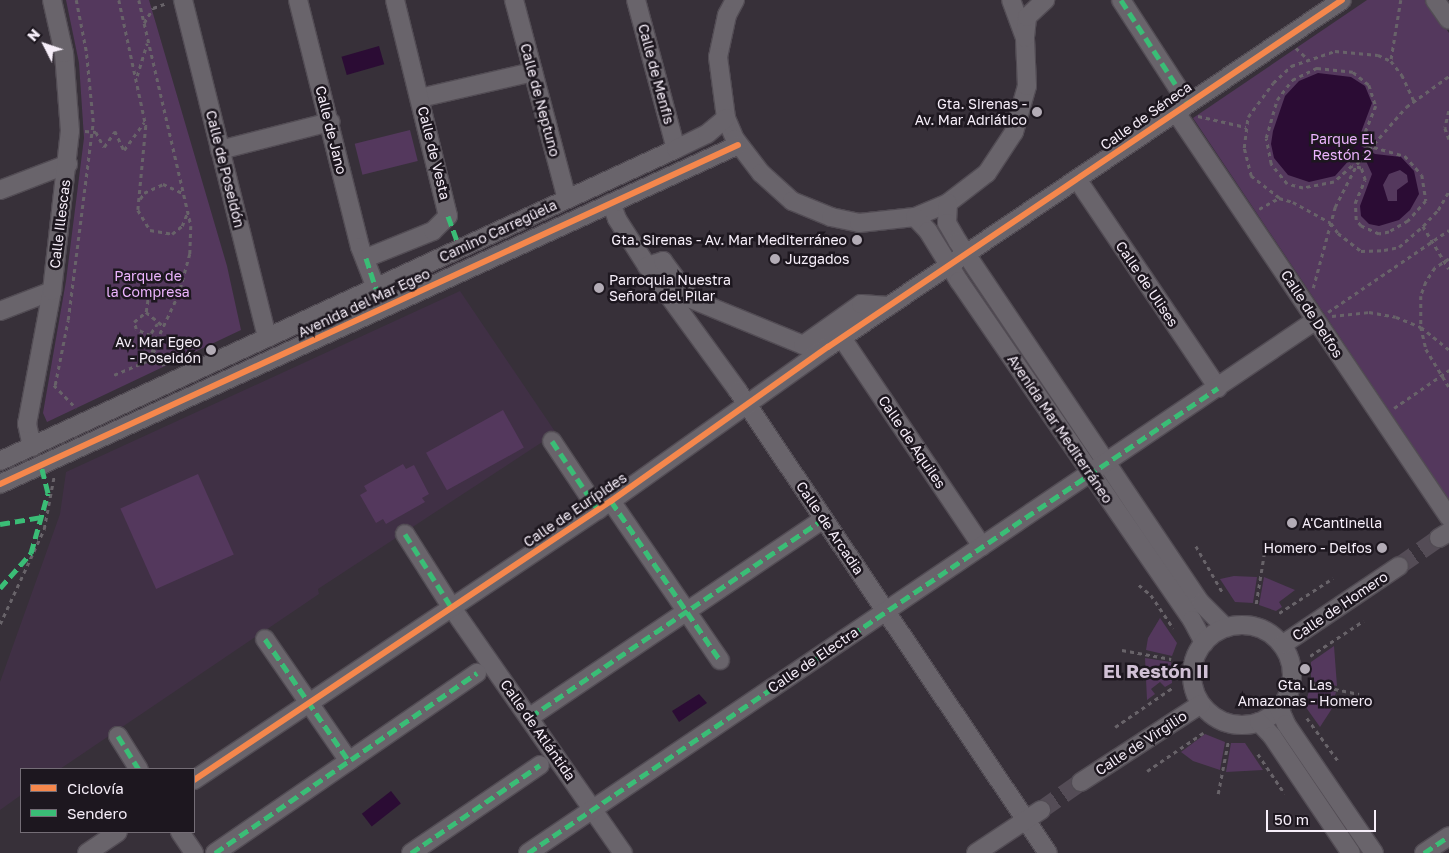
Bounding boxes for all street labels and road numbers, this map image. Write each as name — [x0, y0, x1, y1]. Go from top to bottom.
street label: Calle de Menfis — [635, 22, 677, 126]
street label: Calle de Neptuno — [517, 42, 563, 158]
street label: Calle de Séneca — [1097, 78, 1195, 154]
street label: Calle de Jano — [312, 84, 350, 176]
street label: Calle de Vesta — [414, 105, 454, 201]
street label: Calle de Poseidón — [202, 109, 248, 229]
street label: Calle Illescas — [46, 179, 74, 269]
street label: Camino Carregüela — [436, 196, 560, 266]
street label: Calle de Ulises — [1112, 238, 1182, 330]
street label: Avenida del Mar Egeo — [295, 265, 433, 341]
street label: Calle de Delfos — [1277, 267, 1347, 361]
street label: Avenida Mar Mediterráneo — [1004, 352, 1116, 506]
street label: Calle de Aquiles — [875, 393, 949, 491]
street label: Calle de Eurípides — [520, 469, 630, 551]
street label: Calle de Arcadia — [793, 478, 867, 578]
street label: Calle de Homero — [1289, 568, 1391, 644]
street label: Calle de Electra — [765, 624, 861, 696]
street label: Calle de Atlántida — [497, 676, 579, 784]
street label: Calle de Virgilio — [1092, 707, 1190, 779]

